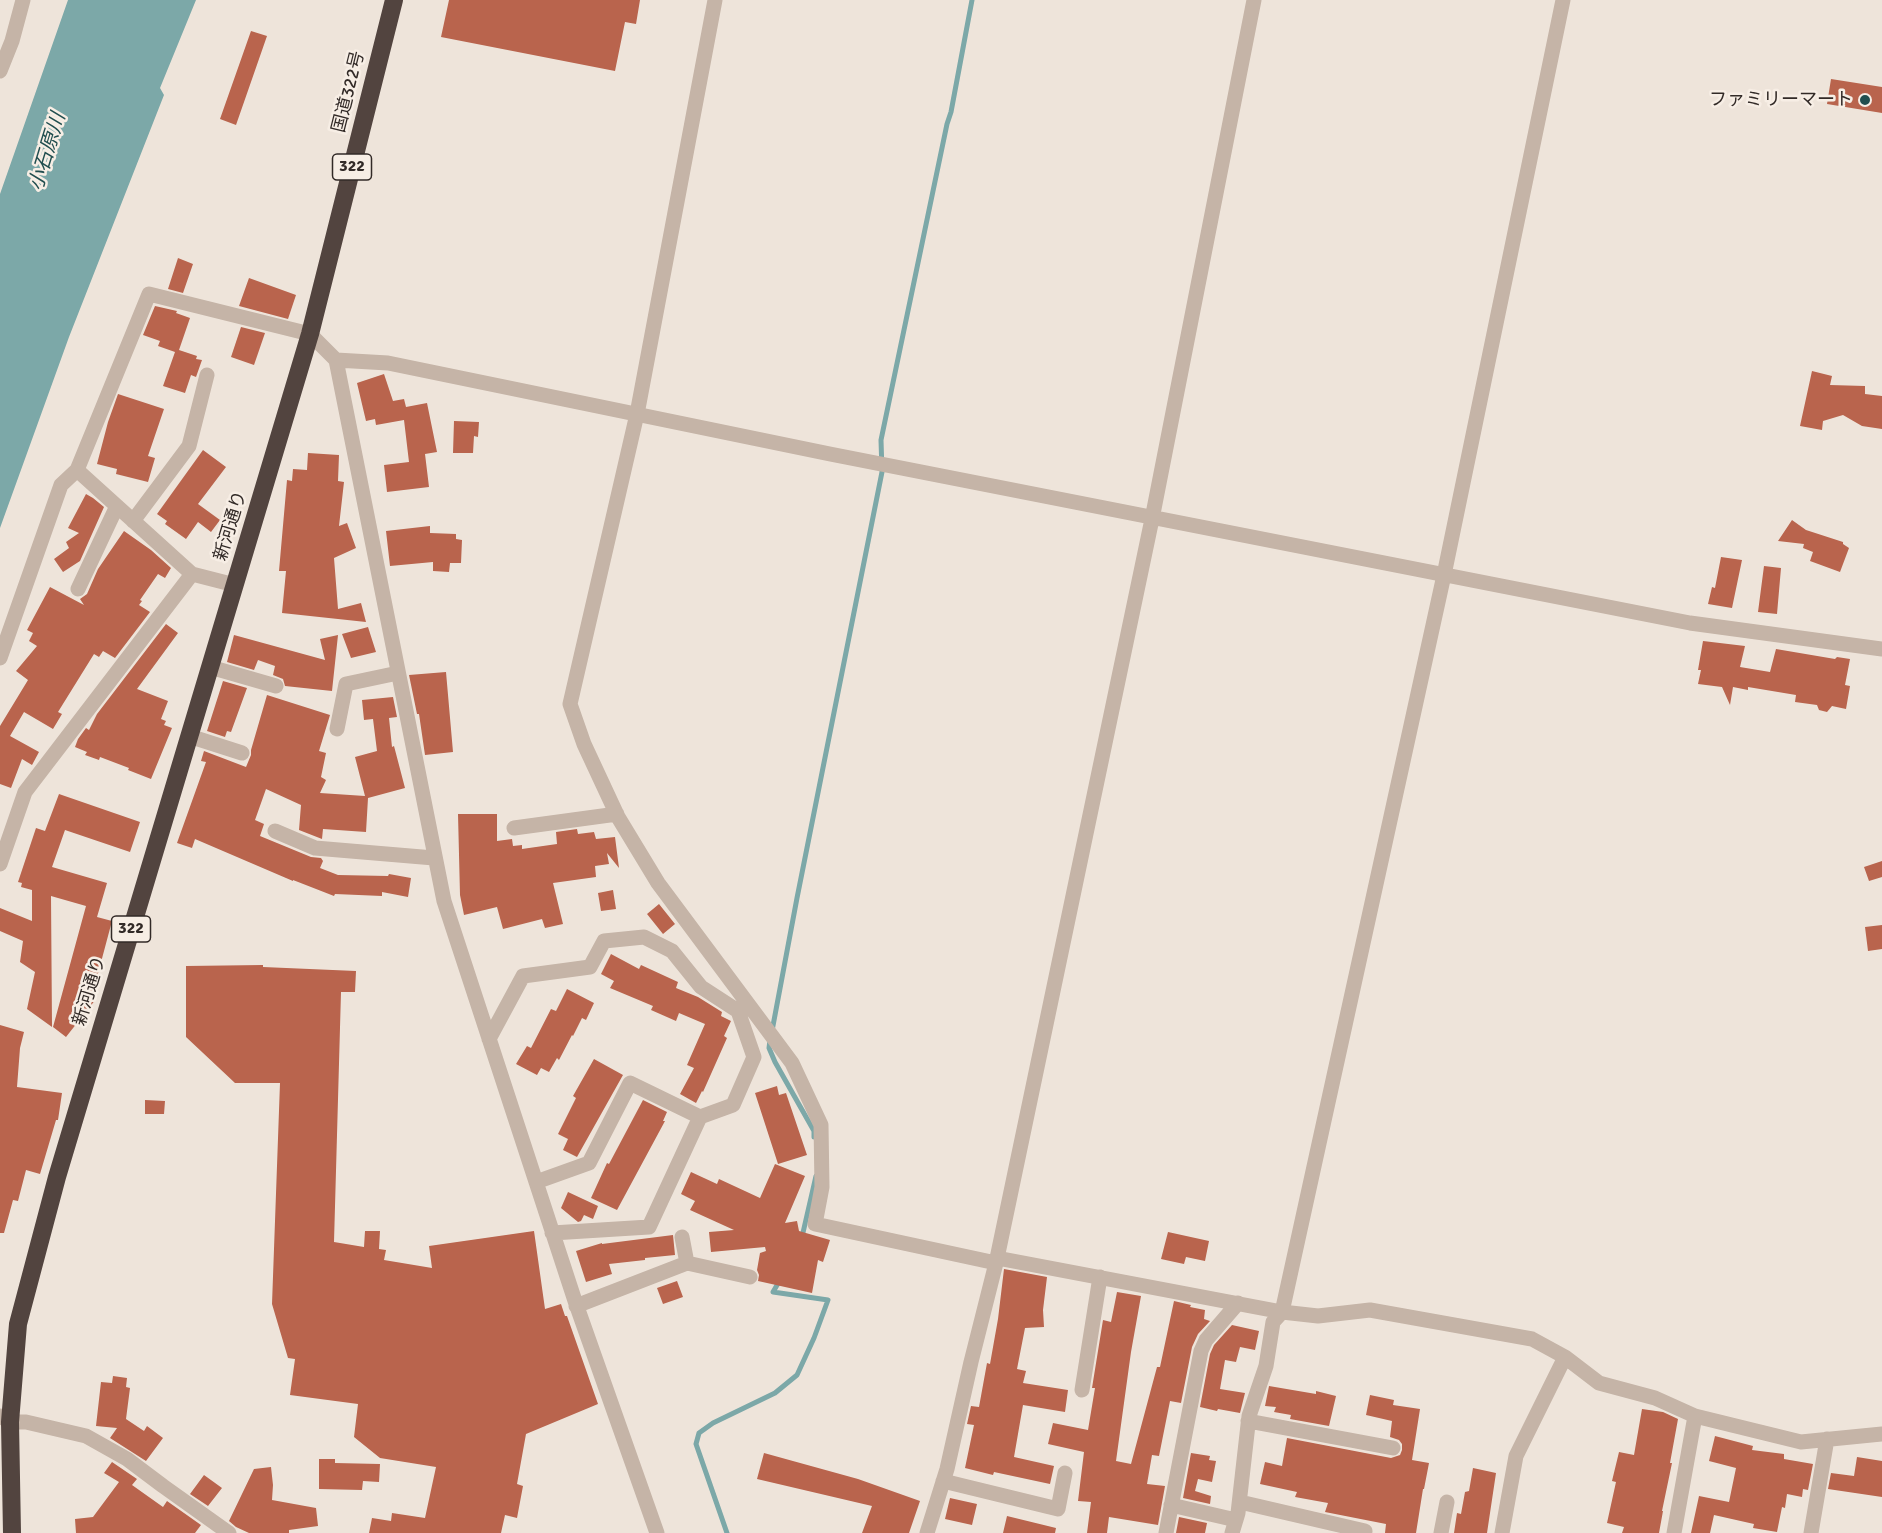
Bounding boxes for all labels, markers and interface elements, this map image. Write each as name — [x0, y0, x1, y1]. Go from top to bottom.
street label: 国道322号 — [328, 49, 370, 135]
place label: ファミリーマート — [1709, 89, 1853, 111]
marker: ファミリーマート — [1858, 93, 1872, 107]
water label: 小石原川 — [25, 110, 71, 194]
road number: 322 — [332, 154, 372, 180]
street label: 新河通り — [210, 488, 252, 564]
road number: 322 — [112, 916, 150, 942]
street label: 新河通り — [69, 953, 111, 1029]

